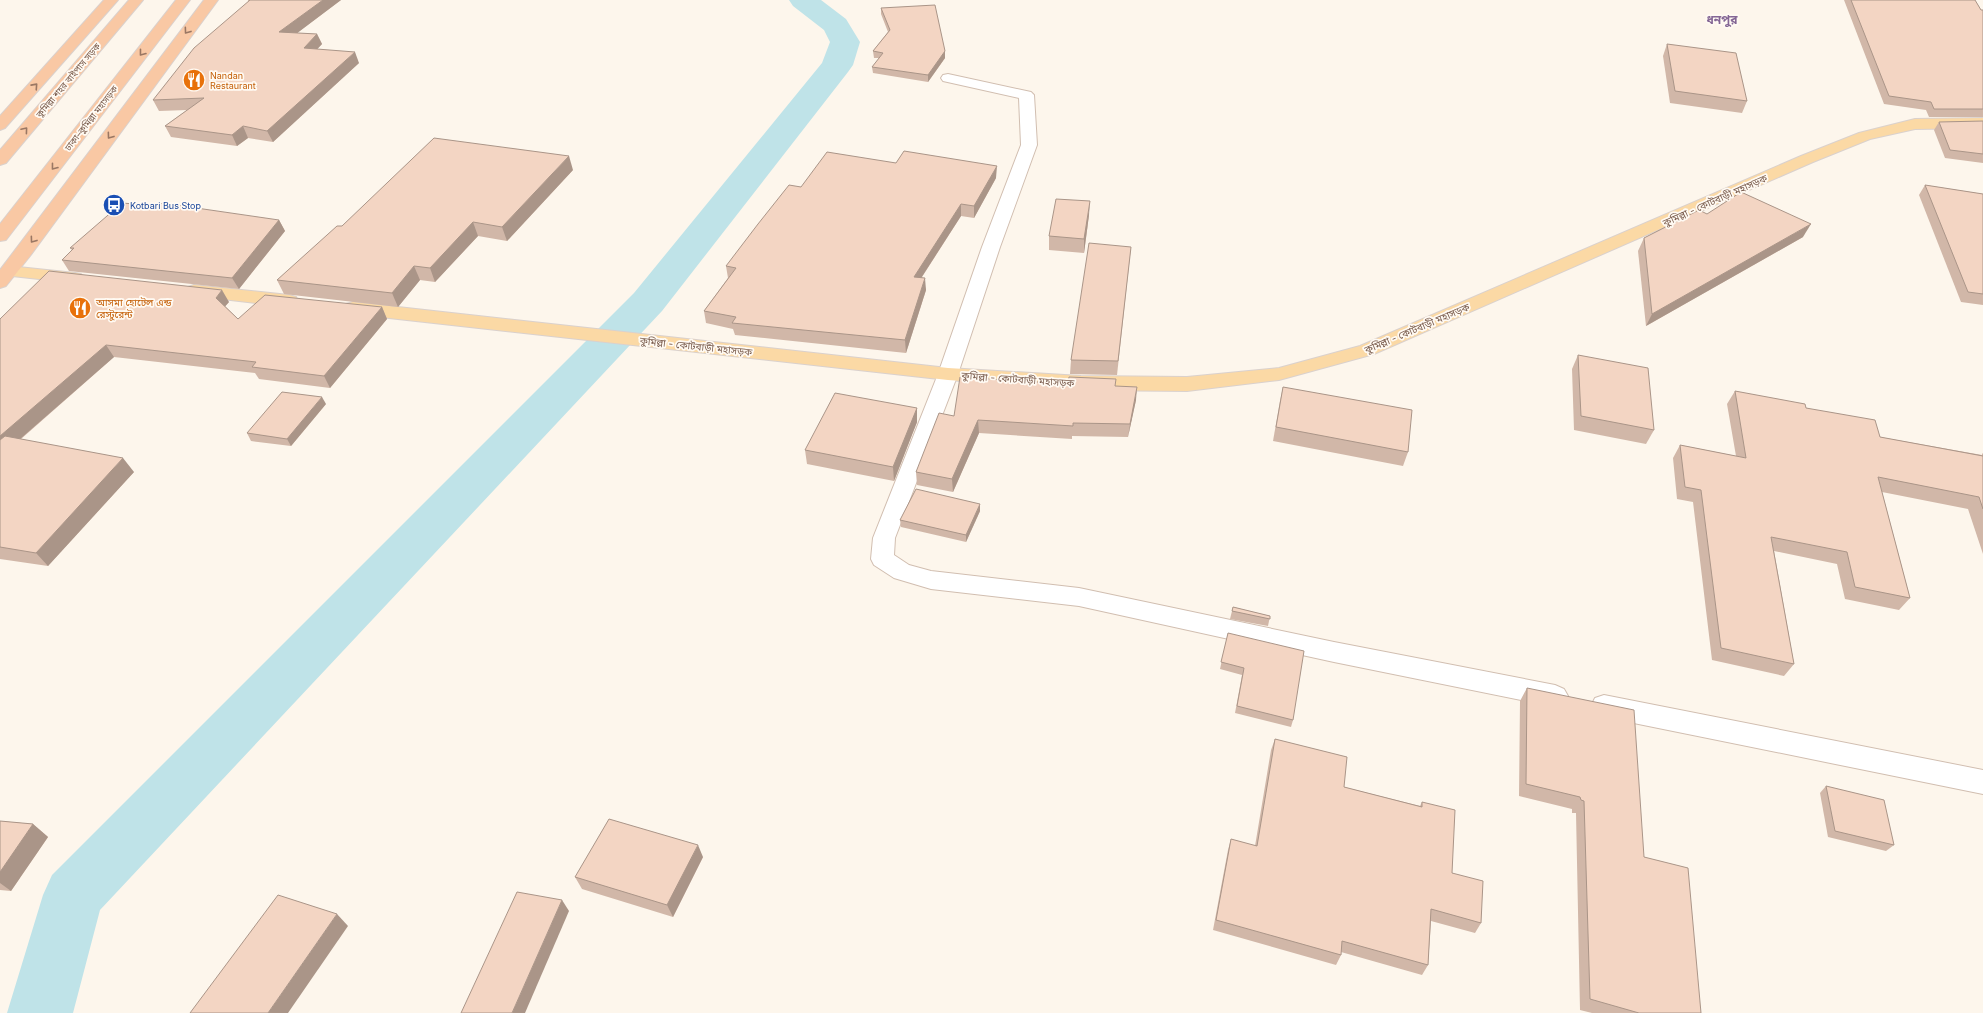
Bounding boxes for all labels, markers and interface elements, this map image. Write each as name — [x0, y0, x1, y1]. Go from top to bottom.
district label: ধনপুর — [1707, 12, 1738, 28]
one-way arrow — [185, 27, 192, 34]
street label: কুমিল্লা শহর বাইপাস সড়ক — [33, 40, 104, 121]
one-way arrow — [139, 49, 147, 56]
restaurant icon: Nandan Restaurant — [181, 67, 207, 93]
place label: Nandan Restaurant — [210, 70, 256, 91]
one-way arrow — [31, 83, 38, 90]
street label: ঢাকা–কুমিল্লা মহাসড়ক — [62, 83, 121, 154]
one-way arrow — [21, 127, 28, 135]
one-way arrow — [108, 131, 115, 138]
one-way arrow — [51, 162, 58, 169]
street label: কুমিল্লা - কোটবাড়ী মহাসড়ক — [1660, 171, 1770, 230]
bus stop icon: Kotbari Bus Stop — [101, 192, 127, 218]
place label: Kotbari Bus Stop — [130, 200, 201, 211]
one-way arrow — [31, 236, 38, 243]
restaurant icon: আসমা হোটেল এন্ড রেস্টুরেন্ট — [67, 295, 93, 321]
place label: আসমা হোটেল এন্ড রেস্টুরেন্ট — [95, 296, 172, 321]
street label: কুমিল্লা - কোটবাড়ী মহাসড়ক — [1362, 300, 1473, 357]
street label: কুমিল্লা - কোটবাড়ী মহাসড়ক — [638, 334, 754, 359]
street label: কুমিল্লা - কোটবাড়ী মহাসড়ক — [960, 369, 1076, 390]

